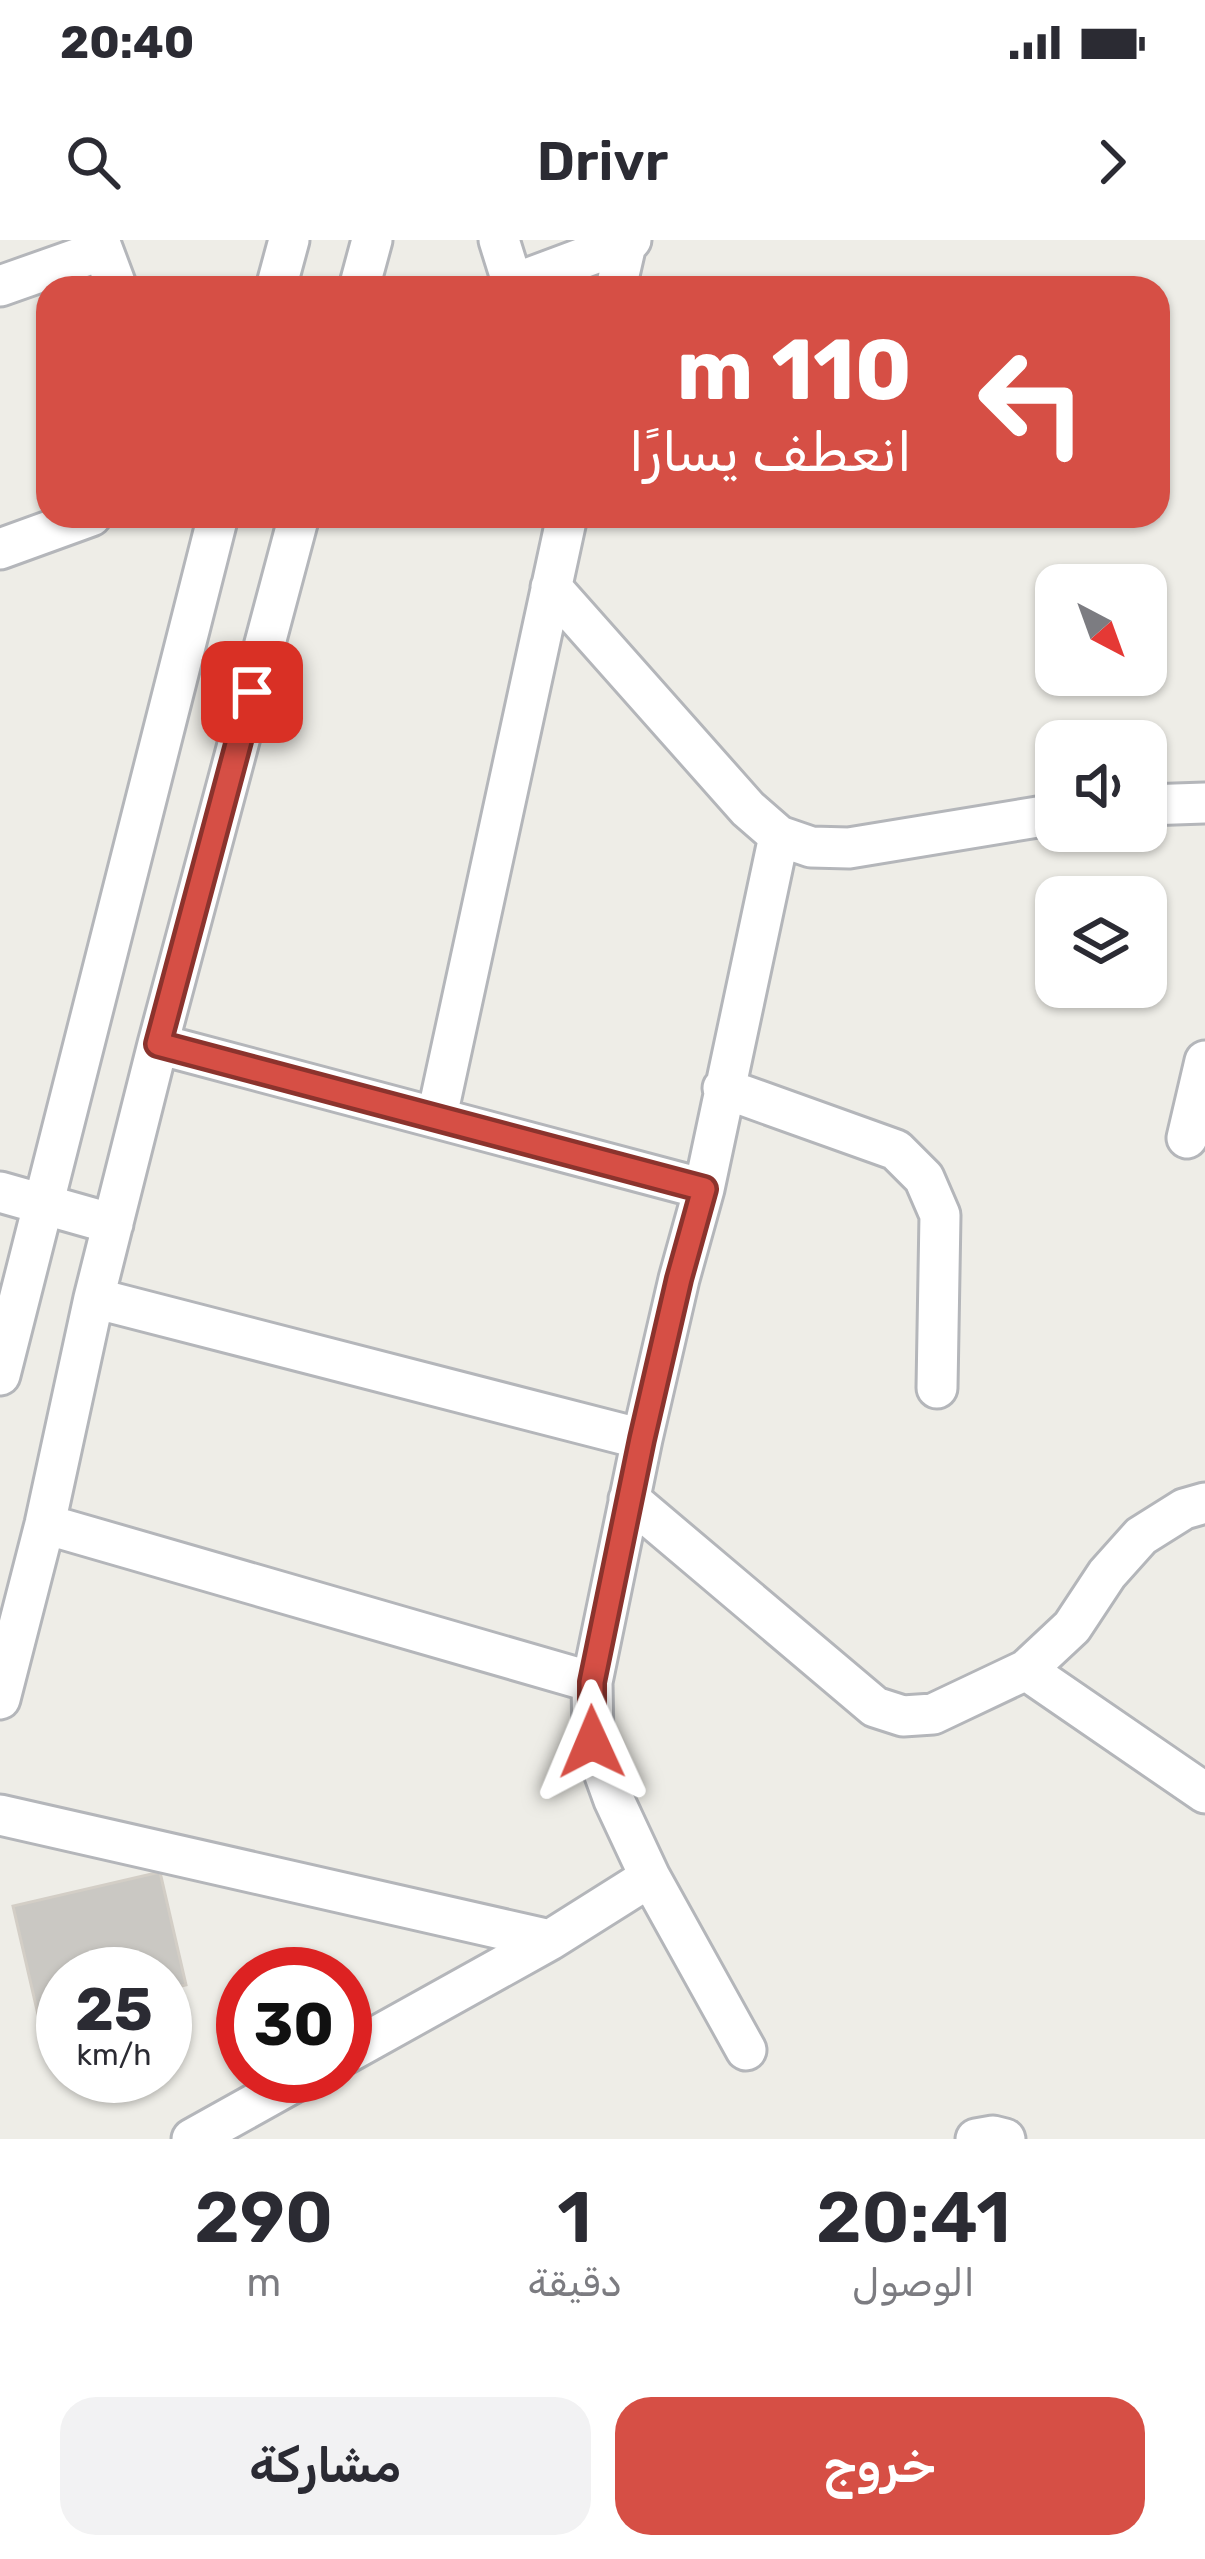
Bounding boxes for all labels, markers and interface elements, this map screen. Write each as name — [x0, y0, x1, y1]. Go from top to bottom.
text: 20:40 — [60, 16, 194, 69]
icon: search — [60, 129, 126, 195]
icon: forward — [1079, 129, 1145, 195]
text: Drivr — [537, 130, 668, 194]
text: 110 m — [677, 320, 912, 420]
icon: left — [954, 324, 1110, 480]
text: انعطف يسارًا — [629, 421, 912, 485]
north arrow — [1035, 564, 1167, 696]
map controls — [1035, 564, 1167, 1008]
pin — [201, 641, 303, 743]
icon: arrive — [219, 659, 285, 725]
button: sound — [1035, 720, 1167, 852]
button: layers — [1035, 876, 1167, 1008]
position arrow — [529, 1679, 655, 1805]
speed limit sign: 30 — [216, 1947, 372, 2103]
text: 25 — [75, 1974, 153, 2045]
text: km/h — [77, 2037, 151, 2073]
text: 290 — [194, 2175, 333, 2260]
text: 1 — [557, 2175, 592, 2260]
text: 20:41 — [816, 2175, 1011, 2260]
text: m — [246, 2260, 281, 2306]
text: دقيقة — [527, 2260, 622, 2306]
text: الوصول — [852, 2260, 975, 2306]
button: مشاركة — [60, 2397, 591, 2535]
button: خروج — [615, 2397, 1145, 2535]

